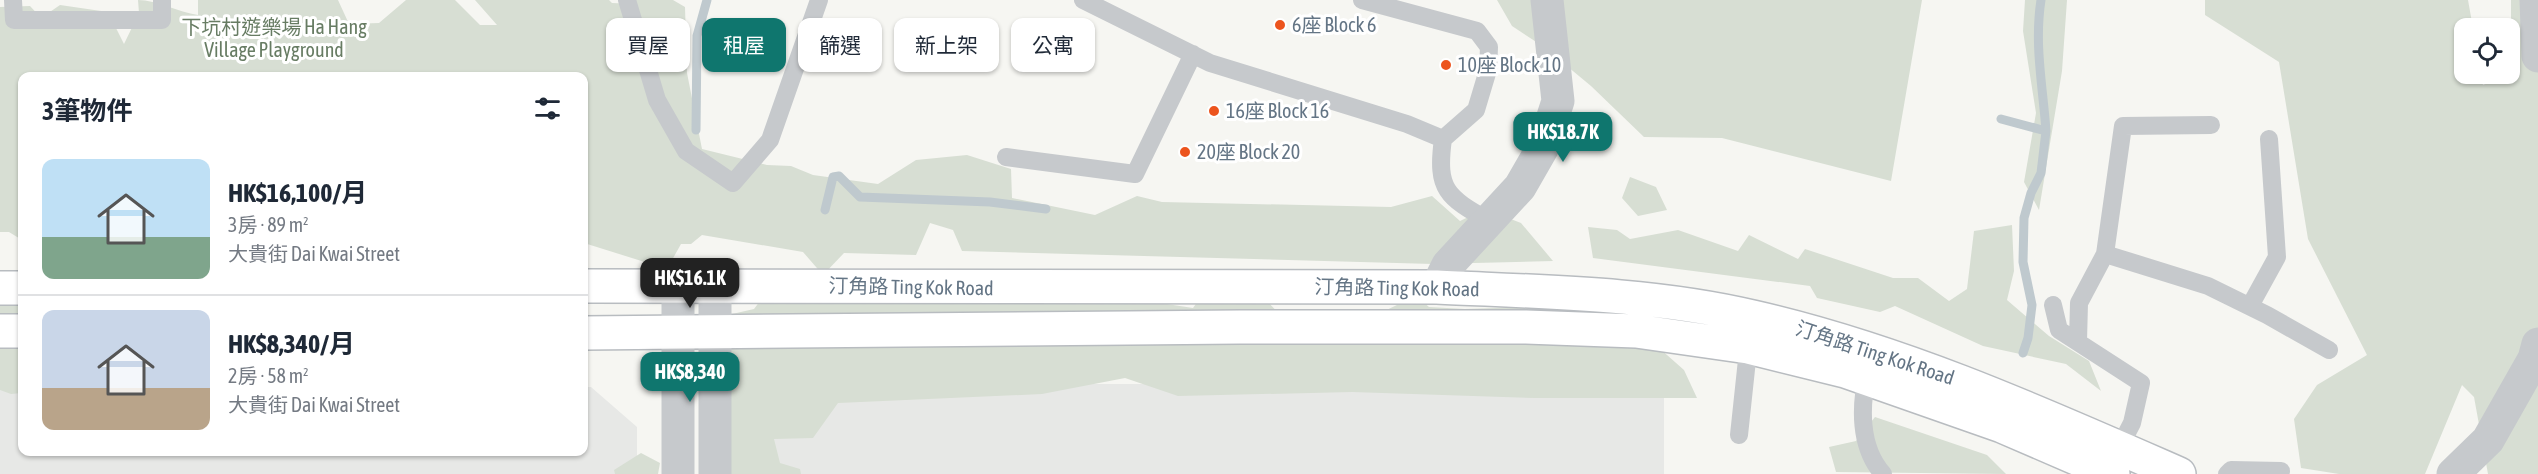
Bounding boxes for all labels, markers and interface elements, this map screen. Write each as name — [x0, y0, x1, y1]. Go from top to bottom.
place label: 6座 Block 6 — [1292, 13, 1376, 36]
park label: 下坑村遊樂場 Ha Hang Village Playground — [181, 15, 367, 61]
chip: 買屋 — [606, 18, 690, 72]
chip: 租屋 — [702, 18, 786, 72]
chip: 篩選 — [798, 18, 882, 72]
chip: 新上架 — [894, 18, 999, 72]
chip: 公寓 — [1011, 18, 1095, 72]
marker: 6座 Block 6 — [1273, 18, 1287, 32]
map controls — [2454, 18, 2520, 84]
button: locate — [2454, 18, 2520, 84]
place label: 10座 Block 10 — [1458, 53, 1561, 76]
marker: 10座 Block 10 — [1439, 58, 1453, 72]
icon: filters — [531, 92, 564, 125]
text: 3筆物件 — [42, 96, 132, 126]
place label: 16座 Block 16 — [1226, 99, 1329, 122]
marker: 16座 Block 16 — [1207, 104, 1221, 118]
pin: HK$18.7K — [1501, 112, 1625, 163]
text: HK$18.7K — [1527, 120, 1599, 143]
place label: 20座 Block 20 — [1197, 140, 1300, 163]
marker: 20座 Block 20 — [1178, 145, 1192, 159]
text: HK$16,100/月 — [228, 178, 367, 208]
icon: home — [90, 183, 162, 255]
text: 3房 · 89 m² — [228, 213, 309, 236]
text: 大貴街 Dai Kwai Street — [228, 242, 400, 265]
pin: HK$16.1K — [628, 258, 752, 309]
text: HK$16.1K — [654, 266, 726, 289]
street label: 汀角路 Ting Kok Road — [828, 274, 994, 299]
street label: 汀角路 Ting Kok Road — [1314, 275, 1480, 300]
street label: 汀角路 Ting Kok Road — [1793, 316, 1957, 389]
text: HK$8,340/月 — [228, 329, 355, 359]
icon: home — [90, 334, 162, 406]
pin: HK$8,340 — [628, 352, 752, 403]
text: HK$8,340 — [655, 360, 725, 383]
text: 2房 · 58 m² — [228, 364, 309, 387]
text: 大貴街 Dai Kwai Street — [228, 393, 400, 416]

